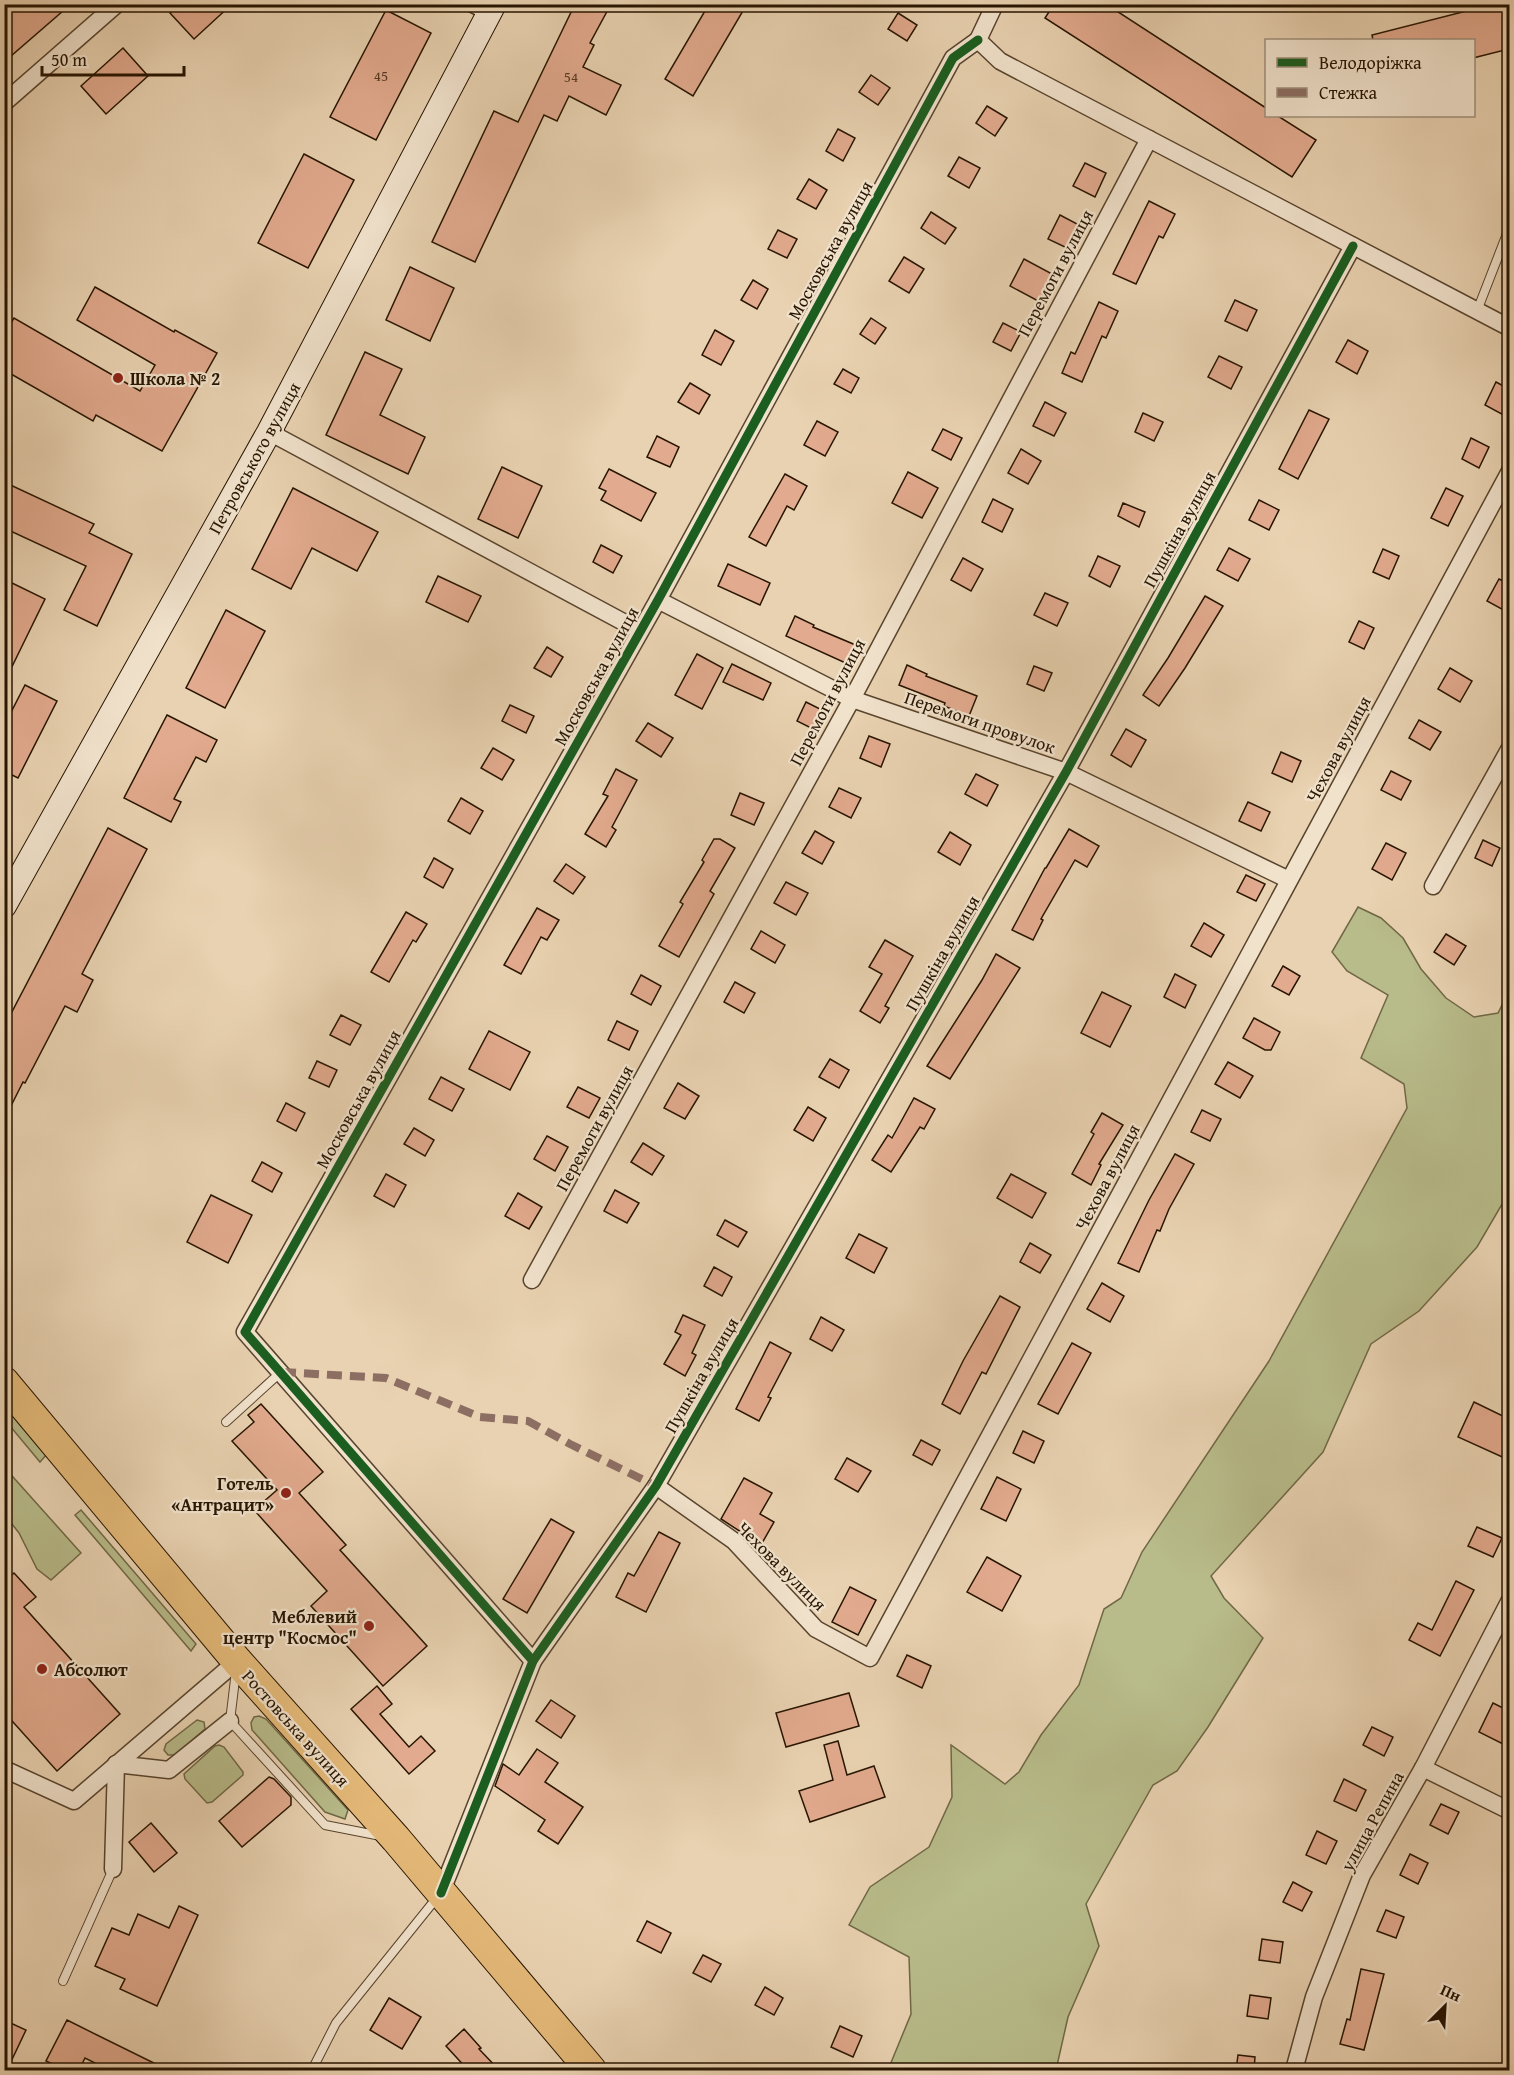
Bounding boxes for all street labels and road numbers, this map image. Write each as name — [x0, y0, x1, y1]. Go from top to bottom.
street label: Московська вулиця — [781, 176, 879, 324]
street label: Перемоги вулиця — [1010, 205, 1100, 341]
street label: Петровського вулиця — [201, 377, 307, 539]
street label: Пушкіна вулиця — [1136, 466, 1222, 592]
street label: Московська вулиця — [547, 602, 645, 750]
street label: Перемоги вулиця — [782, 634, 872, 770]
street label: Перемоги провулок — [901, 684, 1060, 761]
street label: Чехова вулиця — [1299, 691, 1377, 807]
street label: Пушкіна вулиця — [898, 890, 986, 1016]
street label: Московська вулиця — [309, 1025, 407, 1173]
street label: Перемоги вулиця — [548, 1060, 640, 1196]
street label: Чехова вулиця — [1068, 1119, 1146, 1235]
street label: Пушкіна вулиця — [657, 1312, 745, 1438]
street label: Чехова вулиця — [731, 1515, 833, 1617]
street label: Ростовська вулиця — [236, 1663, 356, 1793]
street label: улица Репина — [1333, 1766, 1411, 1877]

